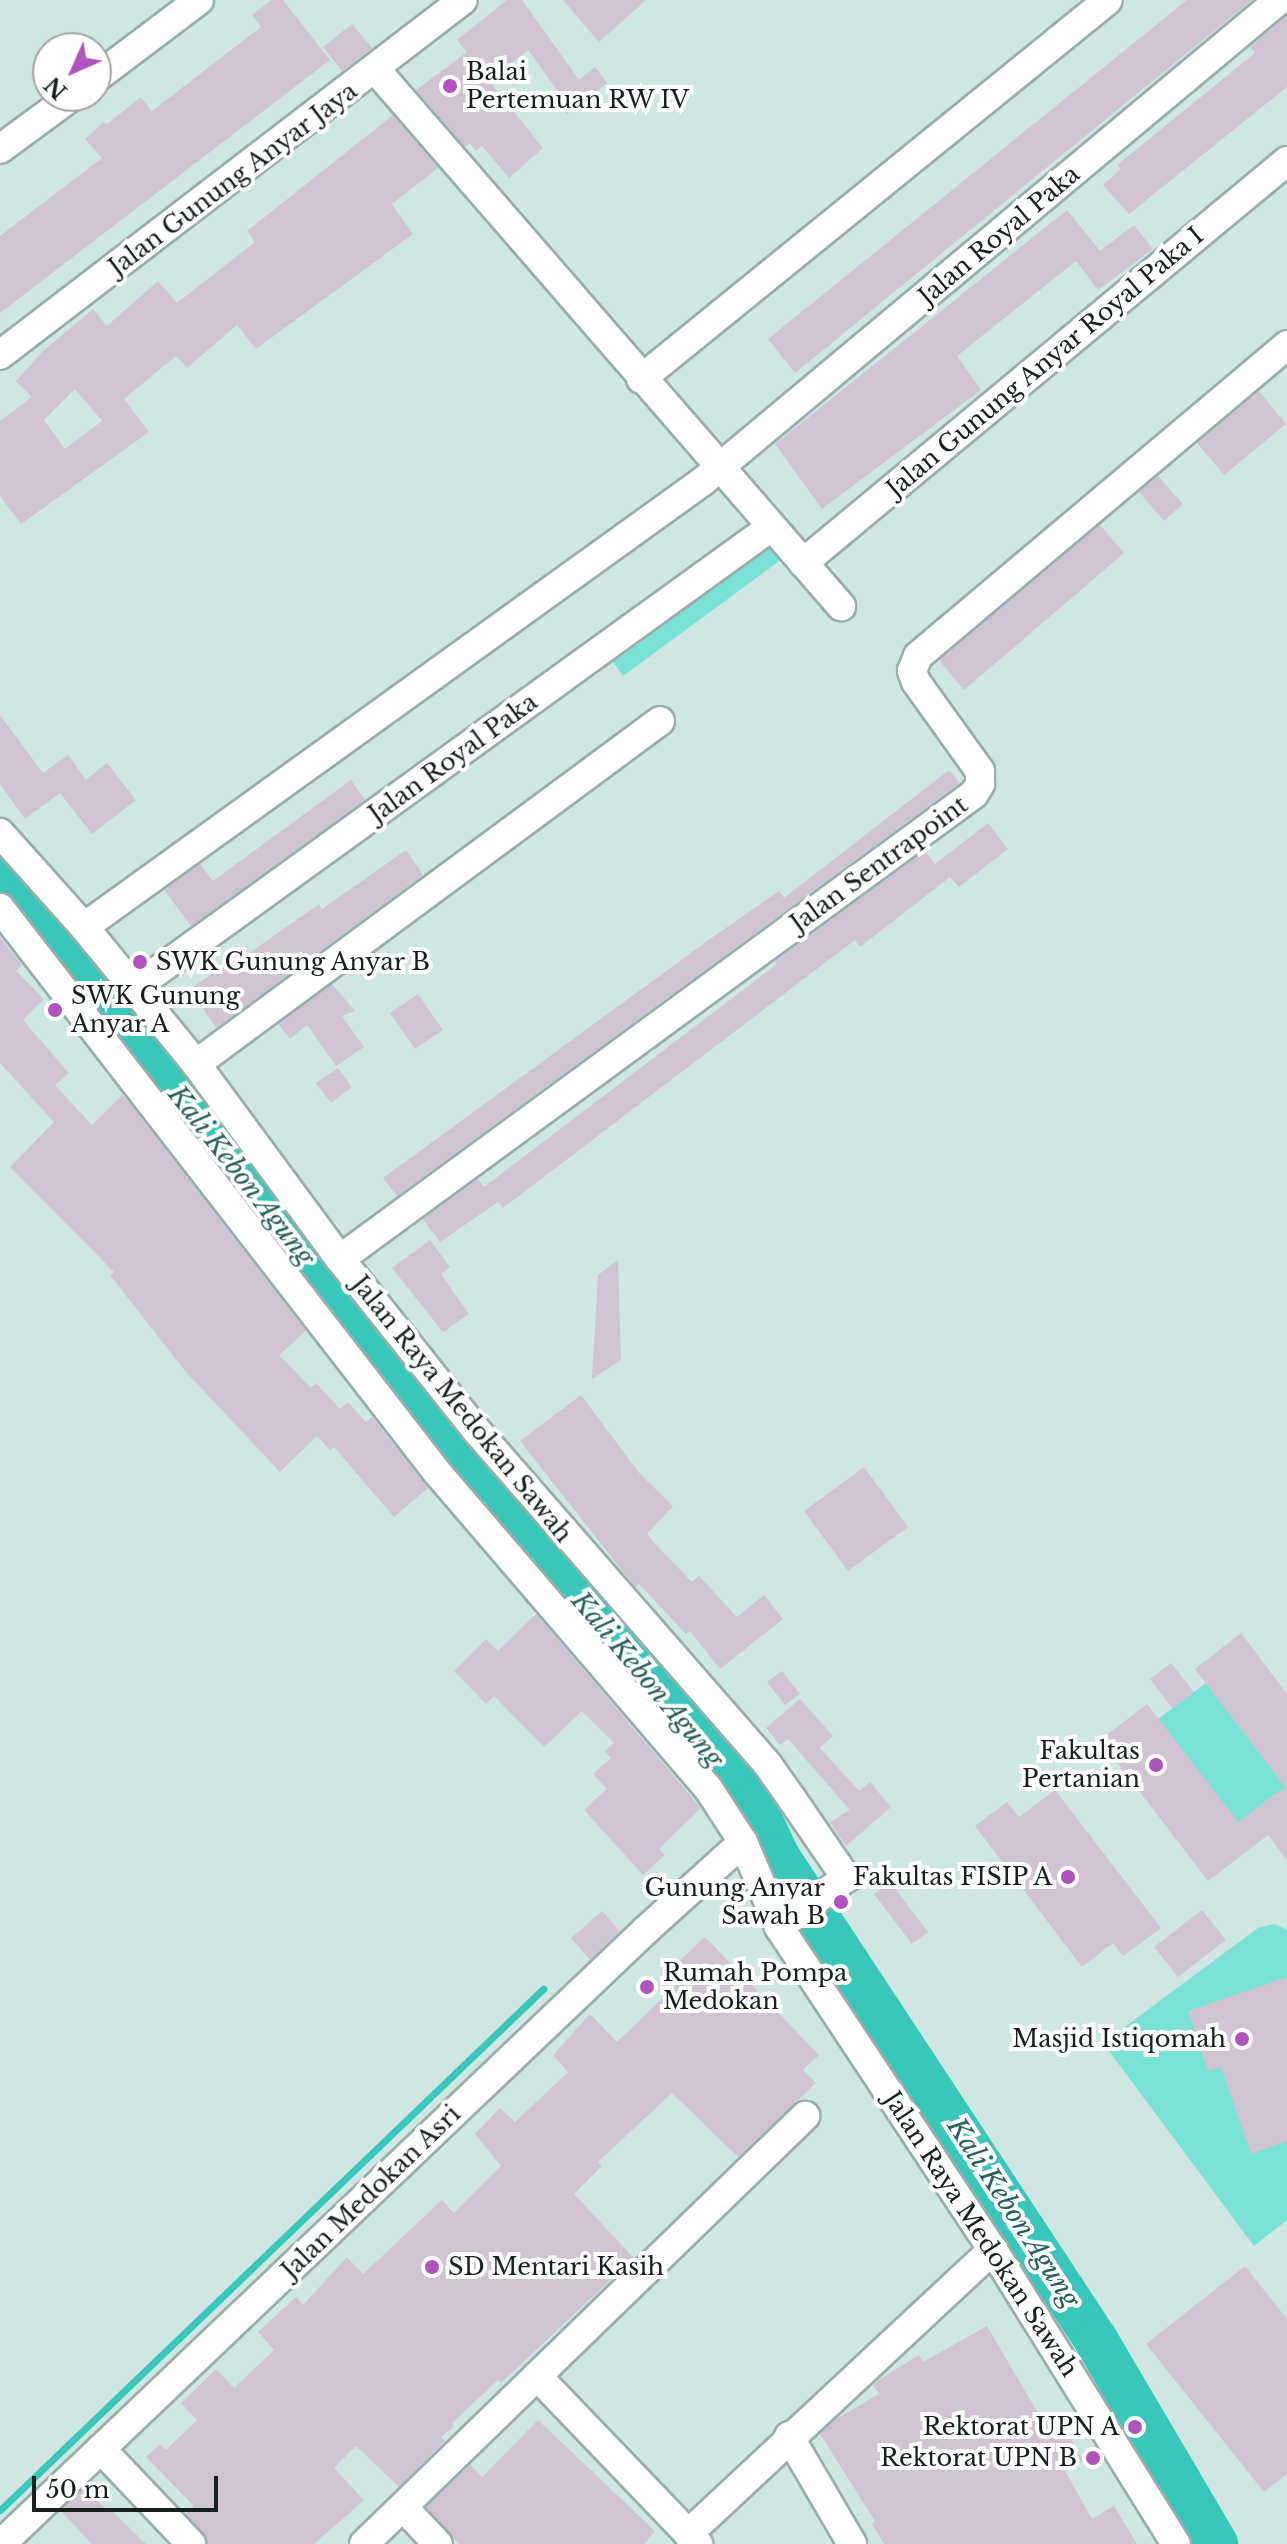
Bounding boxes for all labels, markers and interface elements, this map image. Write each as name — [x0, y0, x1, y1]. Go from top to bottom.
north arrow — [32, 32, 112, 112]
place label: Balai Pertemuan RW IV — [466, 58, 690, 114]
text: N — [39, 71, 73, 105]
street label: Jalan Gunung Anyar Jaya — [103, 76, 363, 282]
marker: Balai Pertemuan RW IV — [441, 77, 459, 95]
street label: Jalan Royal Paka — [913, 159, 1085, 311]
street label: Jalan Gunung Anyar Royal Paka I — [880, 220, 1210, 504]
street label: Jalan Royal Paka — [363, 687, 543, 829]
street label: Jalan Sentrapoint — [785, 790, 973, 938]
place label: SWK Gunung Anyar B — [156, 948, 432, 976]
marker: SWK Gunung Anyar B — [131, 953, 149, 971]
place label: SWK Gunung Anyar A — [71, 982, 241, 1038]
marker: SWK Gunung Anyar A — [46, 1001, 64, 1019]
water label: Kali Kebon Agung — [160, 1079, 322, 1273]
street label: Jalan Raya Medokan Sawah — [346, 1270, 578, 1548]
water label: Kali Kebon Agung — [564, 1585, 730, 1775]
place label: Fakultas Pertanian — [1022, 1737, 1140, 1793]
marker: Fakultas Pertanian — [1147, 1756, 1165, 1774]
place label: Fakultas FISIP A — [851, 1863, 1052, 1891]
marker: Fakultas FISIP A — [1059, 1868, 1077, 1886]
place label: Gunung Anyar Sawah B — [643, 1874, 825, 1930]
marker: Gunung Anyar Sawah B — [832, 1893, 850, 1911]
place label: Rumah Pompa Medokan — [663, 1959, 847, 2015]
marker: Rumah Pompa Medokan — [638, 1978, 656, 1996]
place label: Masjid Istiqomah — [1012, 2025, 1226, 2053]
marker: Masjid Istiqomah — [1233, 2030, 1251, 2048]
street label: Jalan Raya Medokan Sawah — [878, 2086, 1084, 2382]
street label: Jalan Medokan Asri — [275, 2099, 467, 2285]
water label: Kali Kebon Agung — [939, 2111, 1087, 2315]
place label: SD Mentari Kasih — [448, 2253, 664, 2281]
marker: SD Mentari Kasih — [423, 2258, 441, 2276]
place label: Rektorat UPN A — [922, 2413, 1119, 2441]
marker: Rektorat UPN A — [1126, 2418, 1144, 2436]
place label: Rektorat UPN B — [880, 2444, 1077, 2472]
marker: Rektorat UPN B — [1084, 2449, 1102, 2467]
scale bar — [36, 2460, 222, 2510]
text: 50 m — [46, 2475, 109, 2504]

